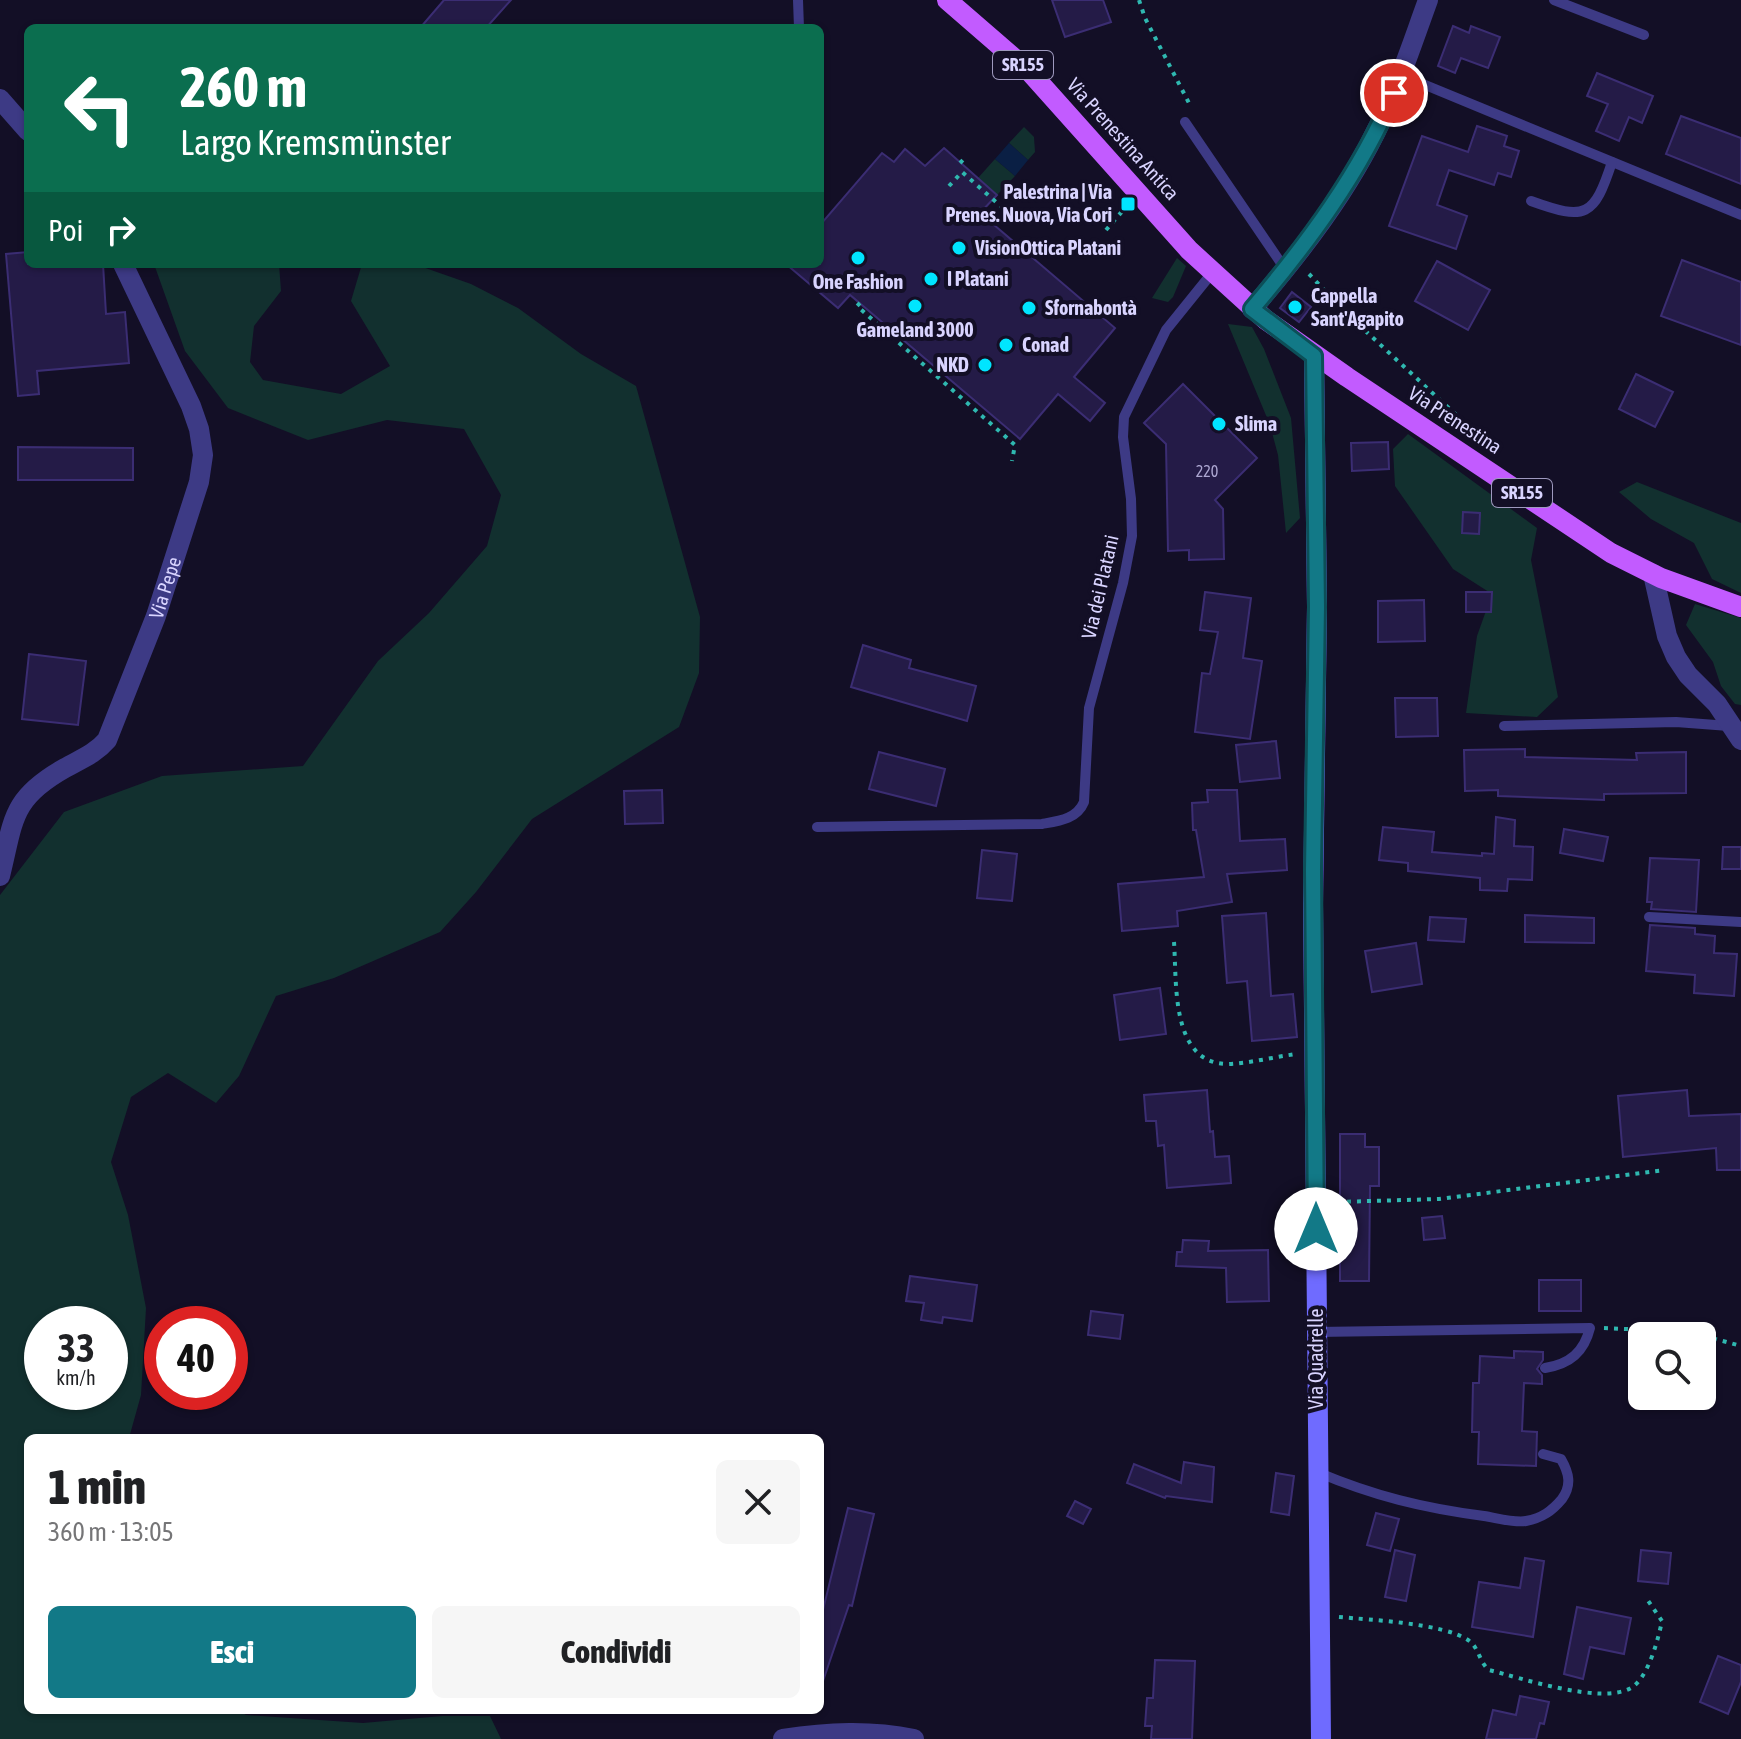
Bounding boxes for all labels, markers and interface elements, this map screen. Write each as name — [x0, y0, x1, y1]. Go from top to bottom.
road number: SR155 — [993, 51, 1053, 79]
text: 260 m — [180, 55, 307, 119]
icon: left — [48, 56, 152, 160]
pin — [1360, 59, 1428, 127]
icon: arrive — [1372, 71, 1416, 115]
street label: Via Prenestina Antica — [1063, 73, 1184, 204]
text: Largo Kremsmünster — [180, 121, 451, 163]
place label: Palestrina | Via Prenes. Nuova, Via Cori — [945, 180, 1112, 226]
marker: Palestrina | Via Prenes. Nuova, Via Cori — [1119, 195, 1137, 213]
icon: right — [99, 208, 143, 252]
text: Poi — [48, 213, 83, 247]
place label: VisionOttica Platani — [974, 236, 1121, 259]
marker: VisionOttica Platani — [950, 239, 968, 257]
marker: One Fashion — [849, 249, 867, 267]
place label: I Platani — [947, 267, 1009, 290]
place label: One Fashion — [813, 270, 903, 293]
marker: I Platani — [922, 270, 940, 288]
place label: Cappella Sant'Agapito — [1311, 284, 1404, 330]
place label: Sfornabontà — [1045, 296, 1137, 319]
marker: Gameland 3000 — [906, 297, 924, 315]
marker: Cappella Sant'Agapito — [1286, 298, 1304, 316]
marker: Sfornabontà — [1020, 299, 1038, 317]
place label: Gameland 3000 — [856, 318, 974, 341]
place label: Conad — [1022, 333, 1069, 356]
marker: Conad — [997, 336, 1015, 354]
place label: NKD — [936, 353, 969, 376]
marker: NKD — [976, 356, 994, 374]
street label: Via Prenestina — [1404, 381, 1506, 458]
place label: Slima — [1235, 412, 1277, 435]
marker: Slima — [1210, 415, 1228, 433]
house number: 220 — [1196, 462, 1218, 480]
road number: SR155 — [1492, 479, 1552, 507]
street label: Via dei Platani — [1076, 533, 1123, 641]
street label: Via Pepe — [144, 554, 185, 622]
position arrow — [1274, 1187, 1358, 1271]
speed limit sign: 40 — [144, 1306, 248, 1410]
street label: Via Quadrelle — [1304, 1308, 1327, 1410]
map controls — [1628, 1322, 1716, 1410]
button: search — [1628, 1322, 1716, 1410]
text: 33 — [57, 1325, 95, 1370]
text: km/h — [56, 1366, 96, 1389]
text: 1 min — [48, 1459, 146, 1514]
button: close — [716, 1460, 800, 1544]
text: 360 m · 13:05 — [48, 1517, 174, 1547]
button: Esci — [48, 1606, 416, 1698]
button: Condividi — [432, 1606, 800, 1698]

